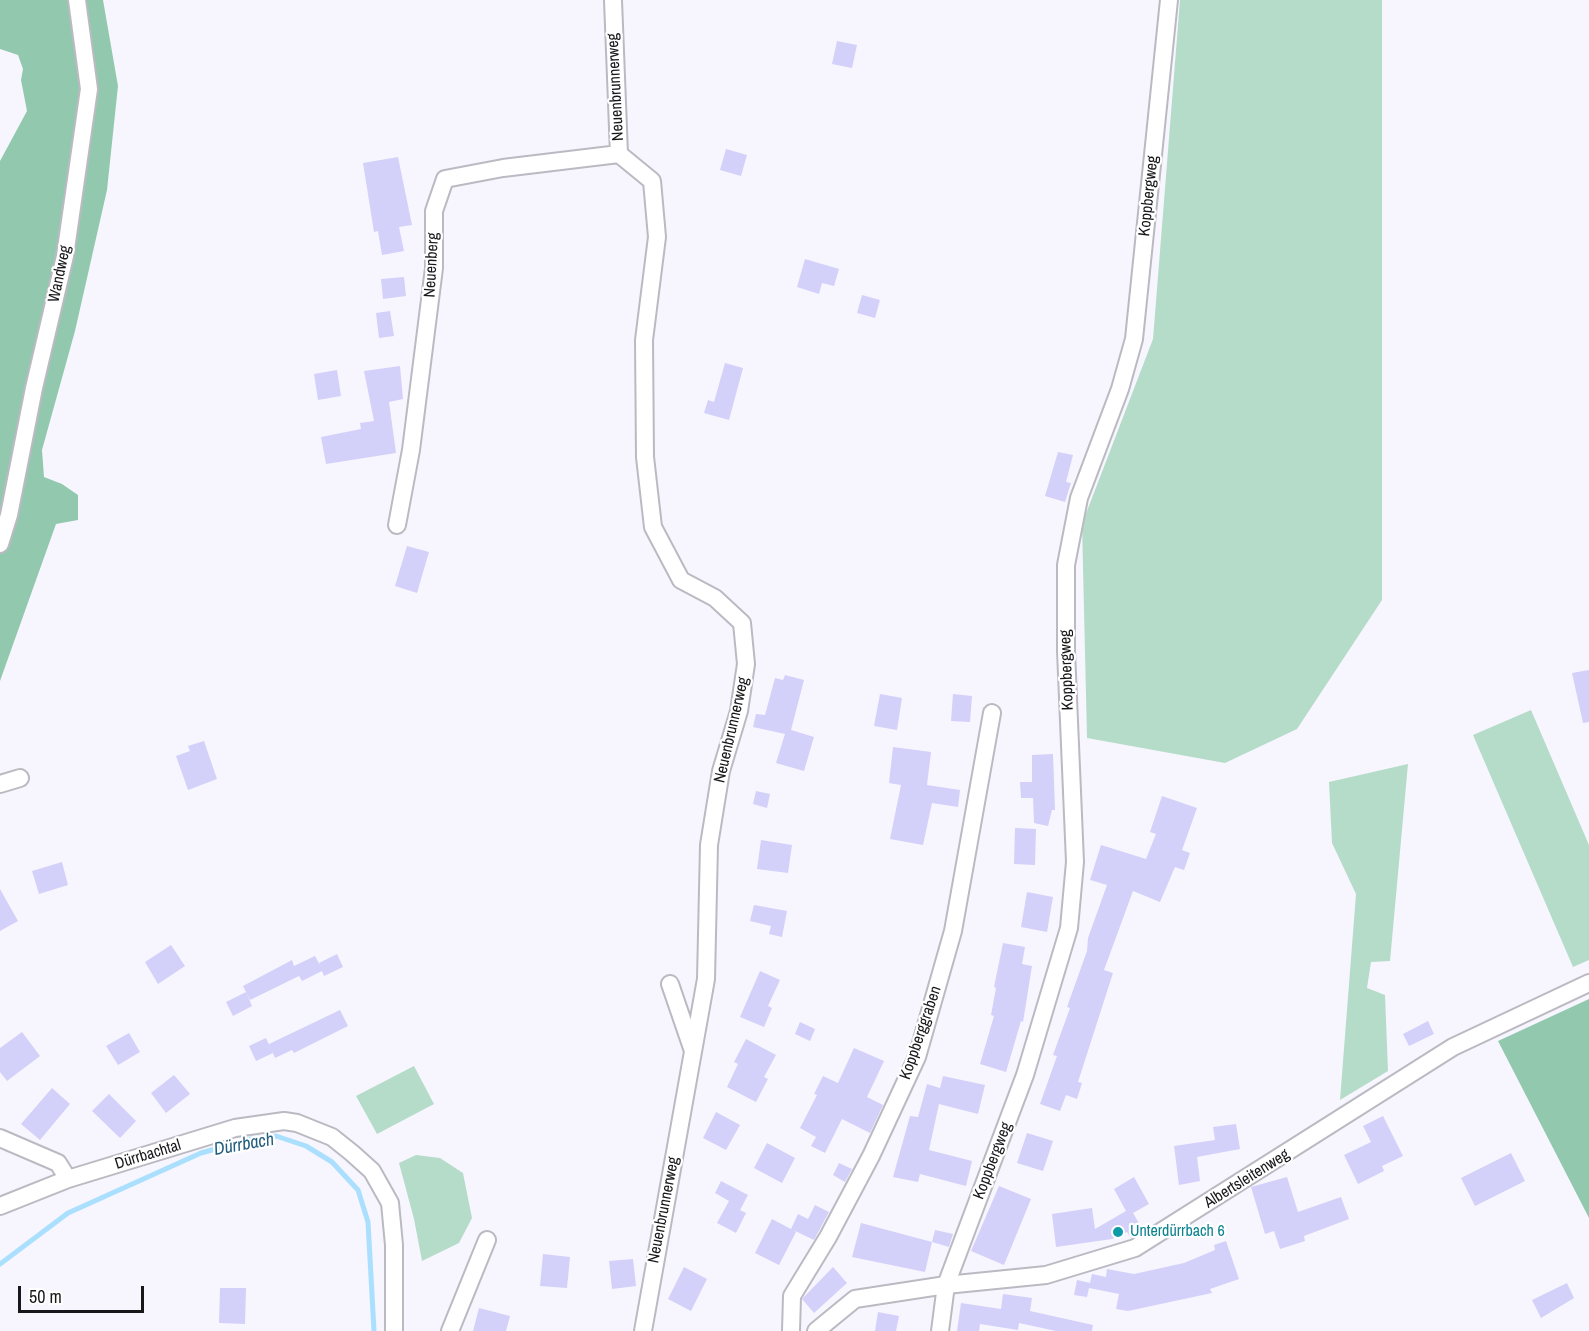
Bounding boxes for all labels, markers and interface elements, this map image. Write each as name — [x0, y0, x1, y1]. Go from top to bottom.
street label: Neuenbrunnerweg — [604, 33, 628, 141]
street label: Koppbergweg — [1135, 155, 1163, 237]
street label: Neuenberg — [421, 232, 443, 298]
street label: Wandweg — [45, 244, 75, 304]
street label: Koppbergweg — [1056, 629, 1078, 711]
street label: Neuenbrunnerweg — [711, 675, 753, 785]
street label: Koppberggraben — [896, 984, 946, 1082]
street label: Koppbergweg — [970, 1120, 1016, 1202]
water label: Dürrbach — [212, 1129, 276, 1161]
street label: Dürrbachtal — [113, 1136, 183, 1174]
street label: Albertsleitenweg — [1201, 1145, 1293, 1213]
street label: Neuenbrunnerweg — [644, 1155, 684, 1265]
place label: Unterdürrbach 6 — [1130, 1222, 1225, 1242]
marker: Unterdürrbach 6 — [1111, 1225, 1125, 1239]
scale bar — [21, 1274, 147, 1312]
text: 50 m — [29, 1284, 62, 1309]

